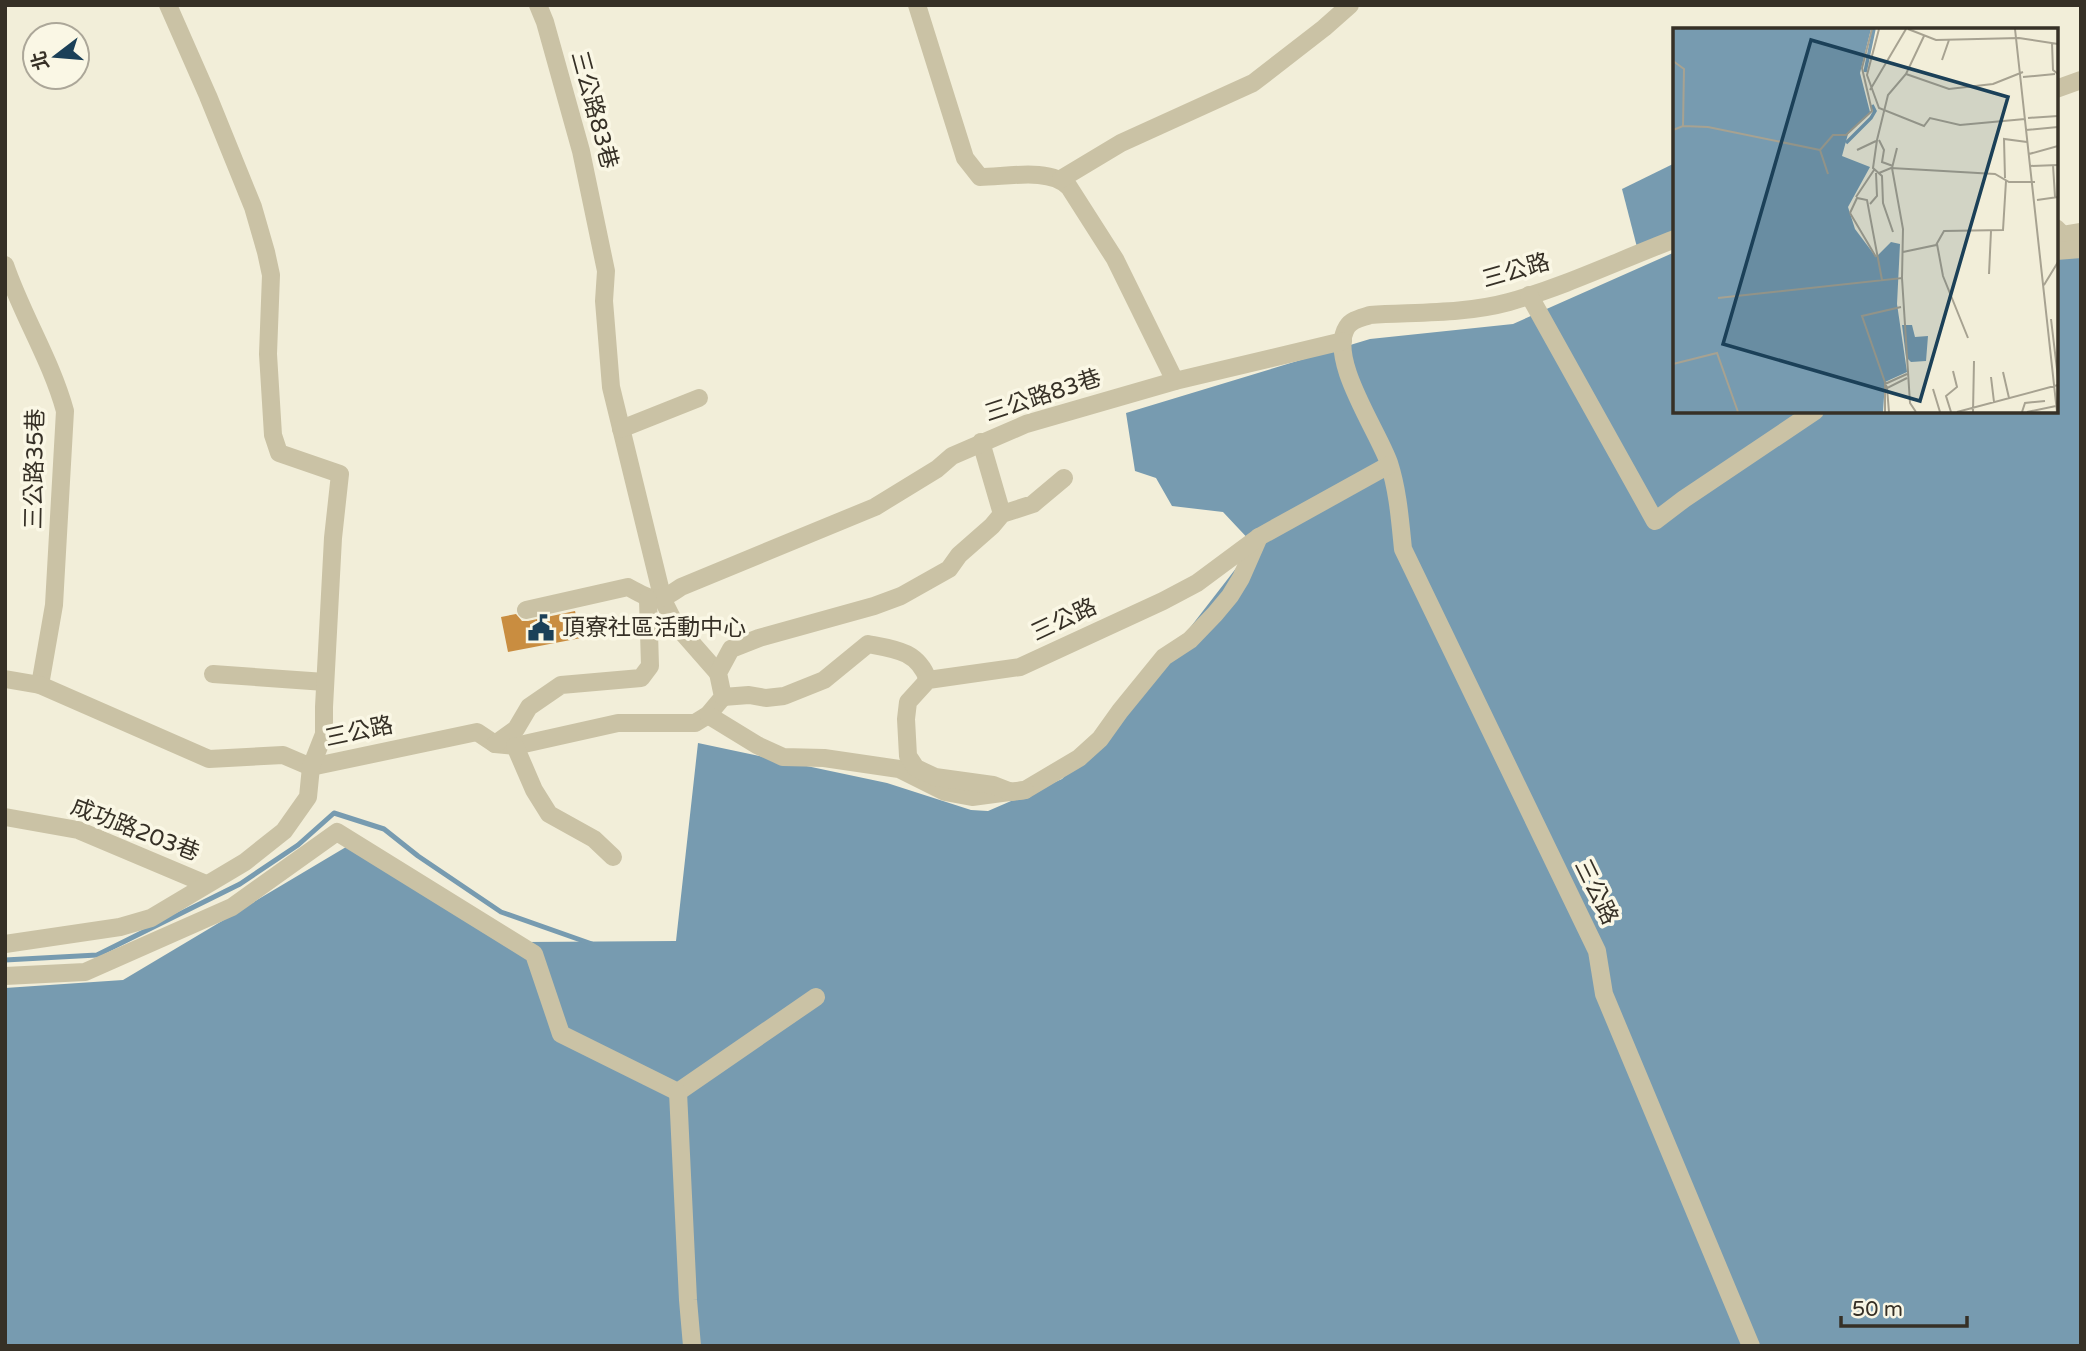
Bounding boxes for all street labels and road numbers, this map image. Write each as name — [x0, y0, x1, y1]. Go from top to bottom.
street label: 三公路83巷 — [565, 48, 623, 172]
street label: 三公路 — [1479, 248, 1553, 294]
street label: 三公路83巷 — [981, 364, 1105, 428]
street label: 三公路35巷 — [20, 408, 50, 530]
street label: 三公路 — [1027, 593, 1101, 647]
street label: 三公路 — [322, 711, 396, 753]
street label: 成功路203巷 — [67, 793, 203, 867]
street label: 三公路 — [1568, 855, 1624, 929]

